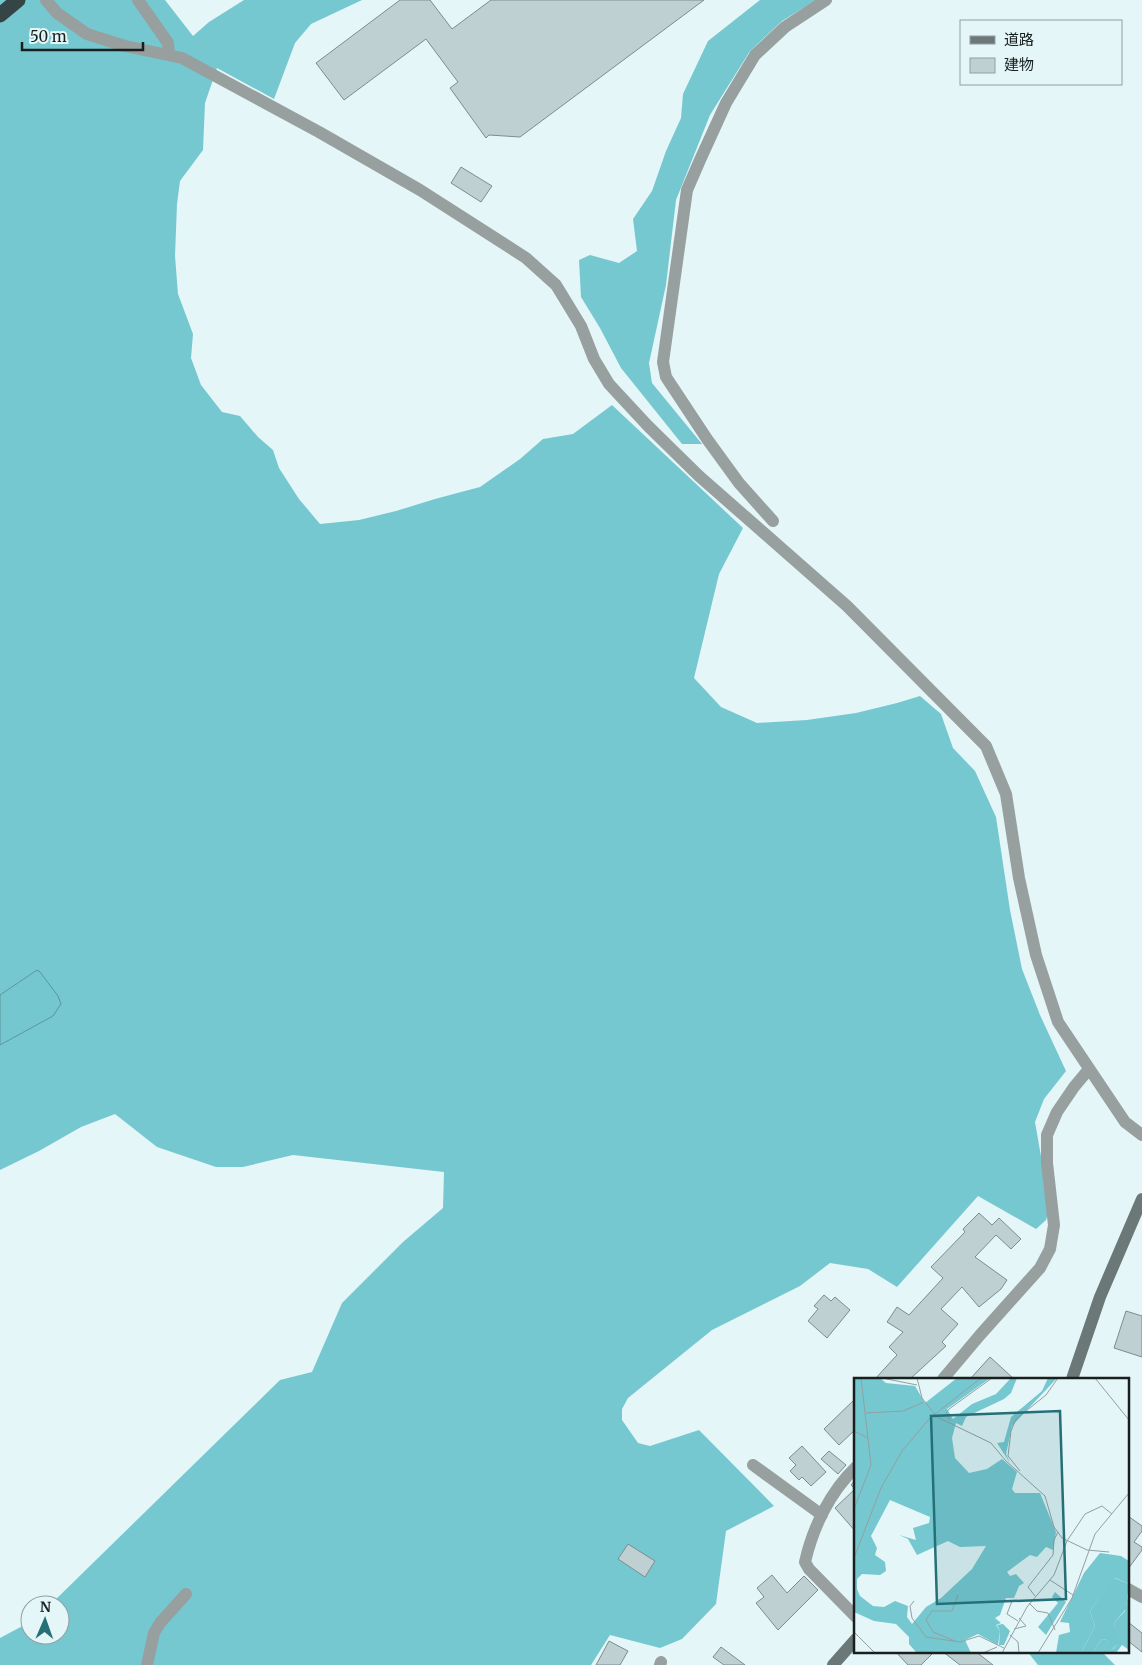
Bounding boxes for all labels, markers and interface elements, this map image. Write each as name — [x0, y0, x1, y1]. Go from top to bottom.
scale bar — [22, 20, 144, 52]
legend — [960, 20, 1122, 85]
text: 50 m — [30, 27, 67, 46]
text: 道路 — [1004, 30, 1034, 49]
text: 建物 — [1004, 55, 1034, 74]
inset map — [854, 1378, 1130, 1652]
north arrow — [20, 1595, 70, 1645]
text: N — [40, 1598, 51, 1616]

